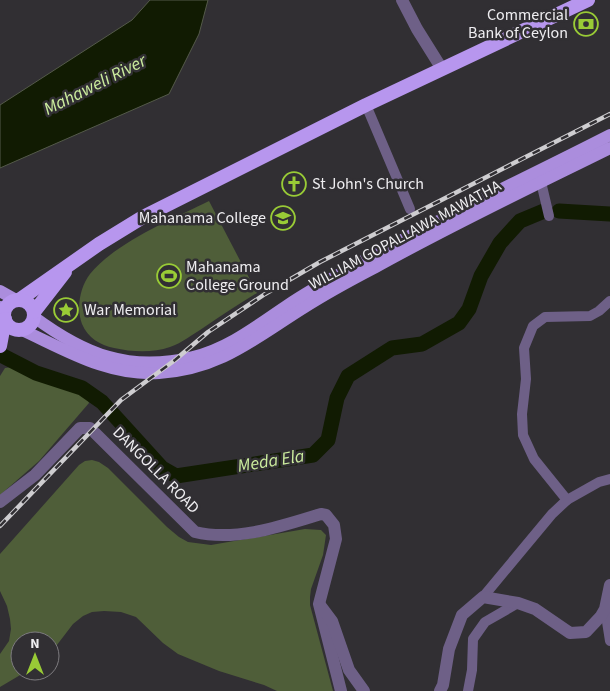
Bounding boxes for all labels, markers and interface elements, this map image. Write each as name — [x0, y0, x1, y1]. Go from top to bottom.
place label: Commercial Bank of Ceylon — [468, 4, 568, 44]
bank icon: Commercial Bank of Ceylon — [573, 11, 599, 37]
water label: Mahaweli River — [39, 48, 151, 122]
church icon: St John's Church — [281, 171, 307, 197]
place label: St John's Church — [312, 173, 424, 195]
street label: WILLIAM GOPALLAWA MAWATHA — [305, 175, 505, 295]
school or university icon: Mahanama College — [270, 205, 296, 231]
place label: Mahanama College — [139, 207, 266, 229]
place label: Mahanama College Ground — [186, 256, 289, 296]
sports icon: Mahanama College Ground — [156, 263, 182, 289]
place icon: War Memorial — [53, 297, 79, 323]
place label: War Memorial — [84, 299, 176, 321]
street label: DANGOLLA ROAD — [108, 422, 204, 518]
water label: Meda Ela — [236, 443, 307, 479]
north arrow — [10, 631, 60, 681]
text: N — [30, 634, 40, 654]

